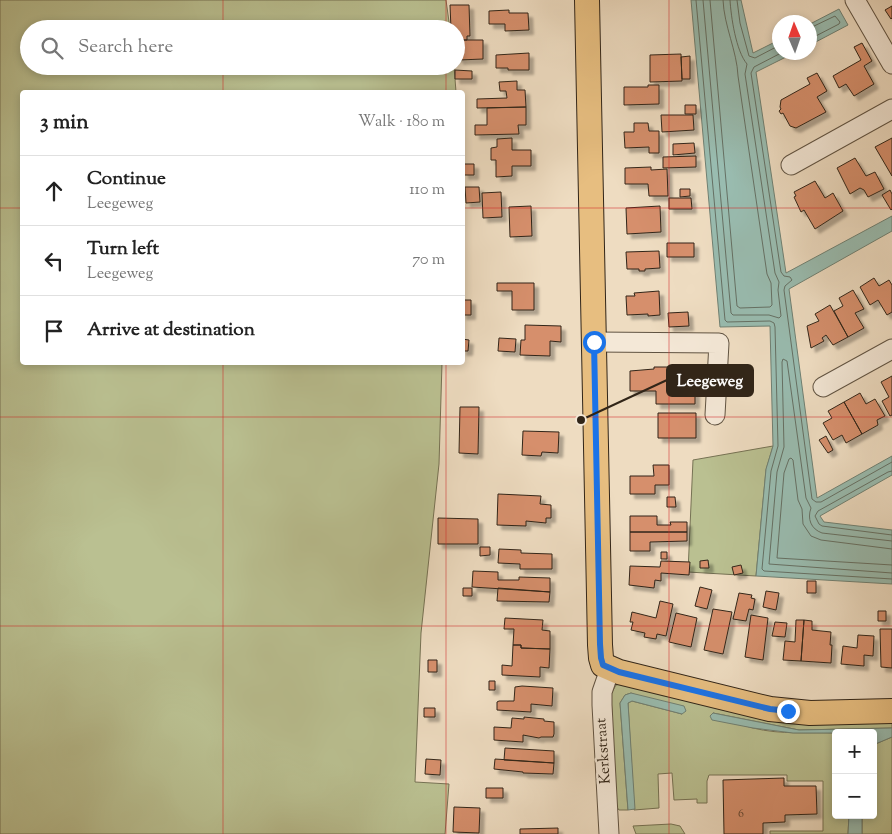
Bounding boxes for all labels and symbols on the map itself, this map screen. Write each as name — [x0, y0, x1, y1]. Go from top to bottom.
north arrow — [772, 15, 817, 60]
route start — [583, 331, 606, 354]
callout: Leegeweg — [667, 365, 753, 396]
text: Leegeweg — [677, 371, 743, 394]
route end — [777, 700, 800, 723]
street label: Kerkstraat — [591, 717, 617, 785]
house number: 6 — [738, 805, 744, 823]

